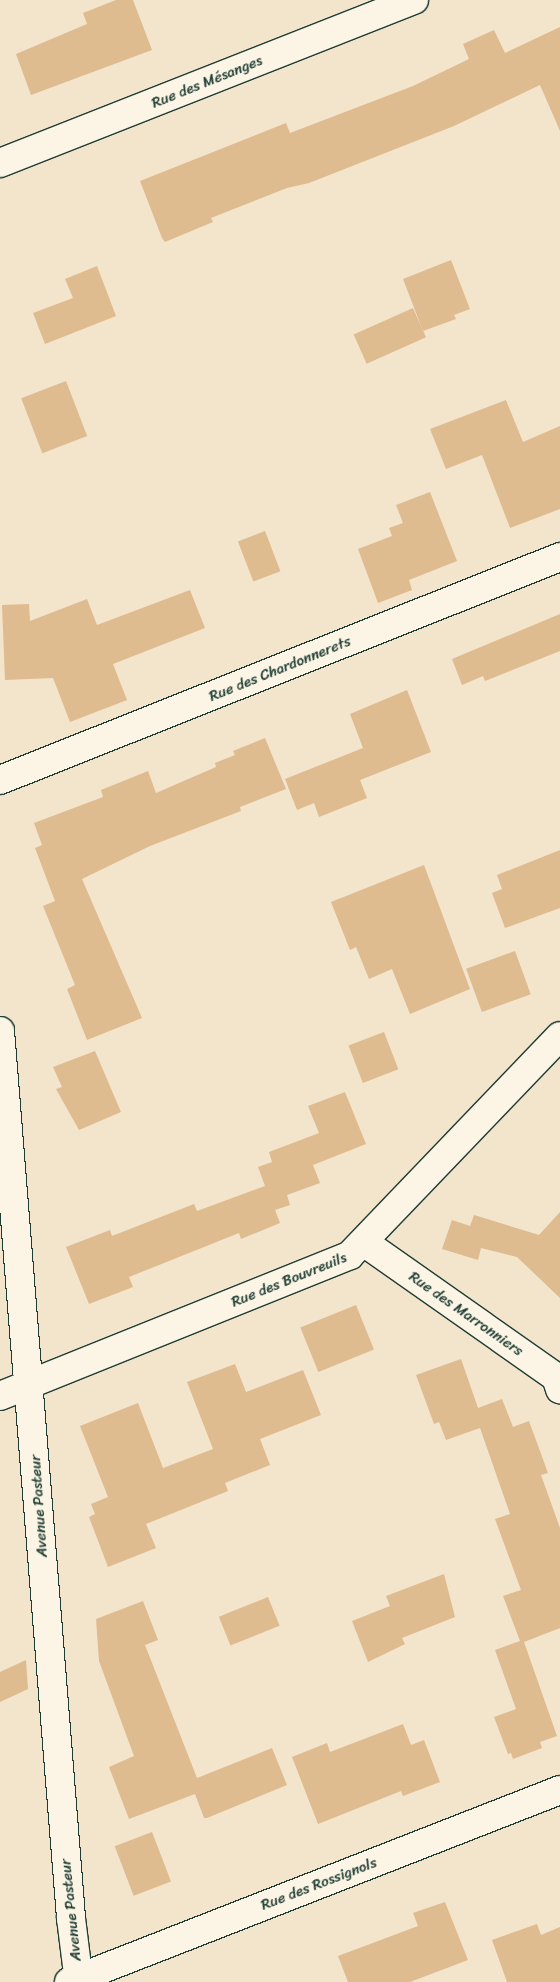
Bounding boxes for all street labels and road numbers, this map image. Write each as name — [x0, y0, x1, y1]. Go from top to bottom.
street label: Rue des Mésanges — [148, 51, 266, 113]
street label: Rue des Chardonnerets — [206, 632, 354, 706]
street label: Rue des Bouvreuils — [228, 1248, 350, 1312]
street label: Rue des Marronniers — [405, 1268, 527, 1360]
street label: Avenue Pasteur — [26, 1454, 52, 1558]
street label: Rue des Rossignols — [258, 1853, 380, 1915]
street label: Avenue Pasteur — [57, 1857, 85, 1963]

